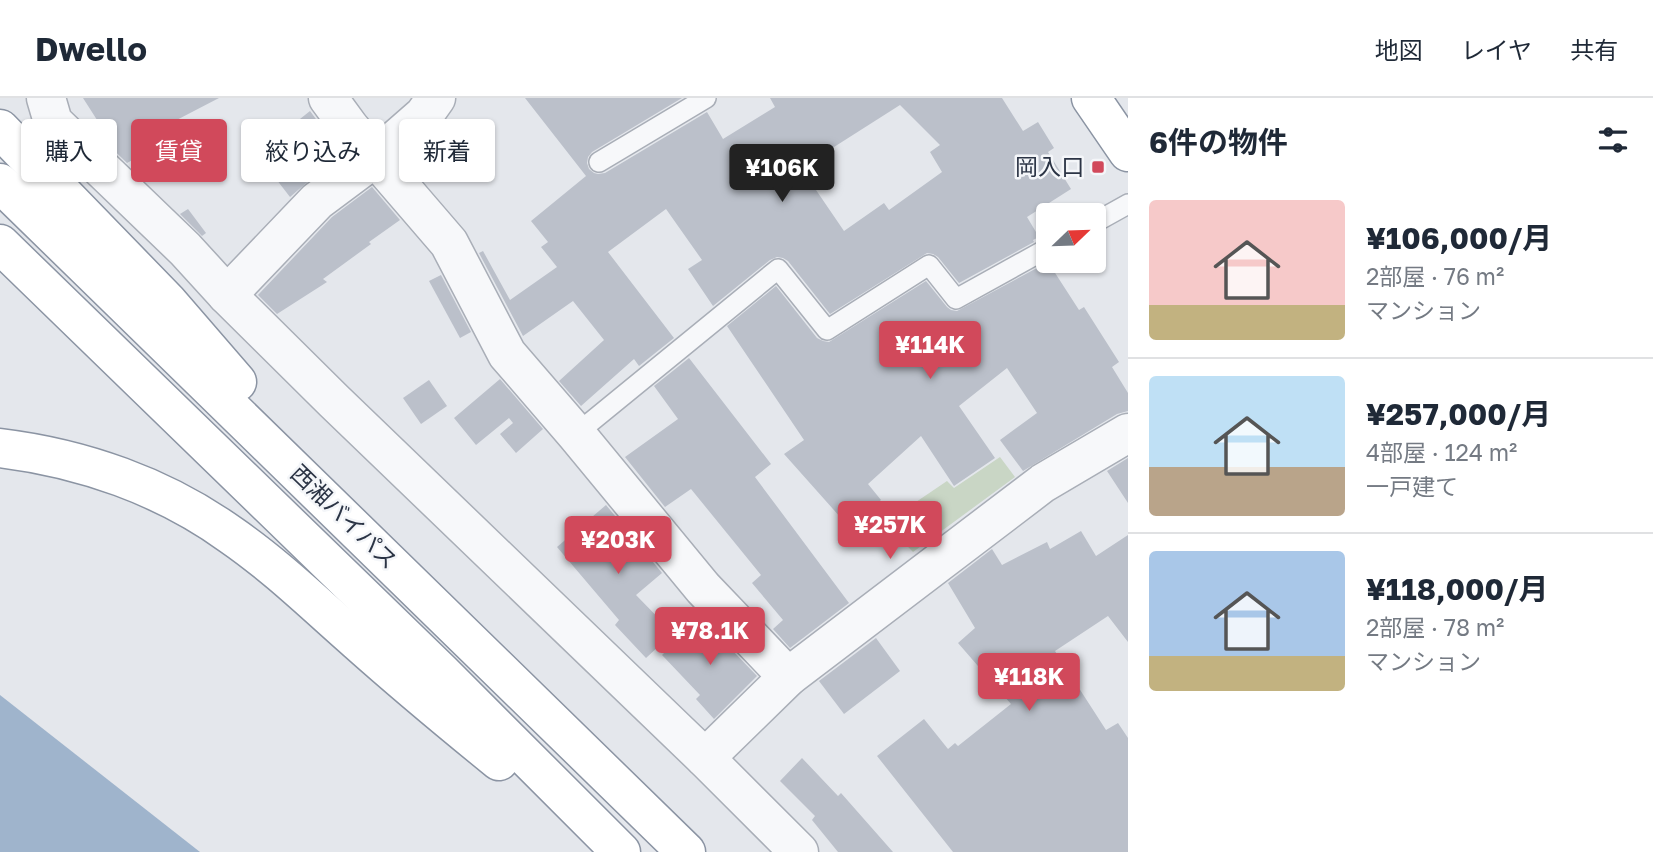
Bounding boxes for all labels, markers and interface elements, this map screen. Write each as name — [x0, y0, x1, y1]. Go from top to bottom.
text: Dwello — [35, 29, 147, 68]
text: 地図 — [1375, 35, 1423, 64]
text: レイヤ — [1461, 35, 1532, 64]
text: 共有 — [1570, 35, 1618, 64]
chip: 購入 — [21, 119, 117, 182]
chip: 賃貸 — [131, 119, 227, 182]
chip: 絞り込み — [241, 119, 385, 182]
chip: 新着 — [399, 119, 495, 182]
icon: filters — [1594, 121, 1632, 159]
text: 6件の物件 — [1149, 124, 1288, 160]
pin: ¥106K — [733, 144, 831, 204]
place label: 岡入口 — [1015, 152, 1084, 180]
text: ¥106K — [745, 153, 819, 181]
marker: 岡入口 — [1090, 159, 1106, 175]
north arrow — [1036, 203, 1106, 273]
map controls — [1036, 203, 1106, 273]
text: ¥106,000/月 — [1366, 220, 1552, 256]
icon: home — [1205, 228, 1289, 312]
text: 2部屋 · 76 m² — [1366, 262, 1504, 290]
text: マンション — [1366, 296, 1481, 324]
pin: ¥114K — [881, 322, 979, 381]
text: ¥114K — [895, 330, 965, 358]
text: ¥257,000/月 — [1366, 396, 1551, 432]
icon: home — [1205, 404, 1289, 488]
text: 4部屋 · 124 m² — [1366, 438, 1517, 466]
street label: 西湘バイパス — [285, 458, 404, 574]
text: 一戸建て — [1366, 472, 1458, 500]
pin: ¥257K — [841, 502, 939, 561]
text: ¥257K — [854, 510, 926, 538]
pin: ¥203K — [569, 517, 667, 576]
text: ¥203K — [581, 525, 655, 553]
text: ¥118,000/月 — [1366, 571, 1548, 607]
icon: home — [1205, 579, 1289, 663]
pin: ¥78.1K — [653, 608, 767, 667]
text: 2部屋 · 78 m² — [1366, 613, 1504, 641]
text: ¥78.1K — [671, 616, 749, 644]
text: マンション — [1366, 647, 1481, 675]
pin: ¥118K — [980, 654, 1078, 713]
text: ¥118K — [994, 662, 1064, 690]

